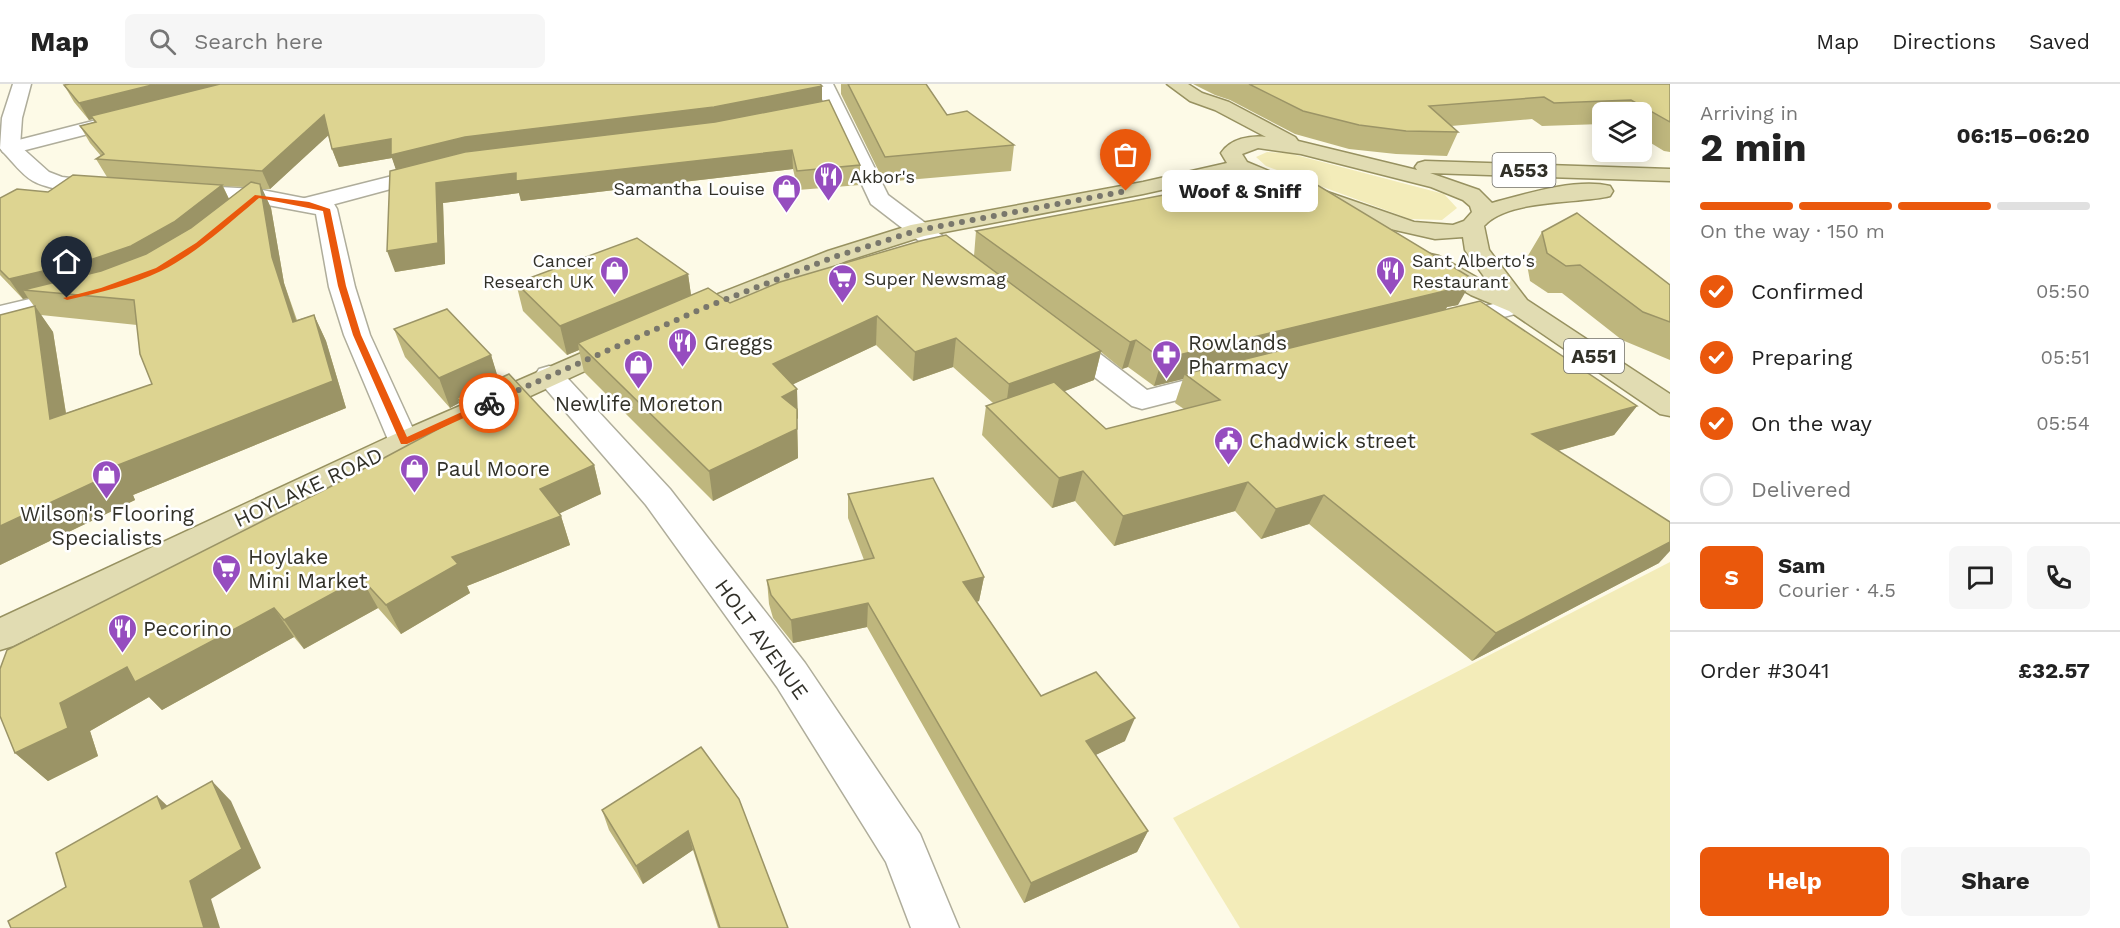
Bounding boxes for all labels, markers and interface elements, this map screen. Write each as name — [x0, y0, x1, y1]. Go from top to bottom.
search box — [125, 14, 545, 68]
text: Map — [30, 25, 89, 58]
icon: search — [146, 25, 179, 58]
text: Search here — [194, 29, 323, 54]
text: Map — [1816, 29, 1859, 54]
text: Directions — [1892, 29, 1996, 54]
text: Saved — [2029, 29, 2090, 54]
text: Arriving in — [1700, 101, 1798, 125]
map controls — [1592, 102, 1652, 162]
button: layers — [1592, 102, 1652, 162]
text: 06:15–06:20 — [1956, 123, 2090, 148]
text: 2 min — [1700, 125, 1807, 170]
pin — [1100, 129, 1151, 191]
icon: bag — [1109, 138, 1142, 171]
road number: A553 — [1492, 153, 1556, 187]
restaurant icon: Akbor's — [813, 160, 845, 202]
place label: Akbor's — [850, 166, 915, 187]
callout: Woof & Sniff — [1162, 170, 1318, 212]
shop icon: Samantha Louise — [770, 172, 802, 214]
place label: Samantha Louise — [613, 178, 765, 199]
text: Woof & Sniff — [1179, 179, 1301, 203]
text: On the way · 150 m — [1700, 219, 1885, 243]
pin — [41, 236, 92, 298]
icon: home — [50, 245, 83, 278]
place label: Cancer Research UK — [483, 250, 594, 292]
place label: Sant Alberto's Restaurant — [1412, 250, 1535, 292]
shop icon: Cancer Research UK — [599, 254, 631, 296]
restaurant icon: Sant Alberto's Restaurant — [1375, 254, 1407, 296]
supermarket icon: Super Newsmag — [827, 262, 859, 304]
place label: Super Newsmag — [864, 268, 1006, 289]
icon: check — [1700, 275, 1733, 308]
text: Confirmed — [1751, 279, 1864, 304]
text: 05:50 — [2036, 279, 2090, 303]
restaurant icon: Greggs — [667, 326, 699, 368]
place label: Greggs — [704, 330, 773, 355]
place label: Rowlands Pharmacy — [1188, 330, 1289, 379]
pharmacy icon: Rowlands Pharmacy — [1151, 338, 1183, 380]
road number: A551 — [1564, 339, 1624, 373]
icon: check — [1700, 341, 1733, 374]
text: Preparing — [1751, 345, 1852, 370]
text: 05:51 — [2041, 345, 2090, 369]
shop icon: Newlife Moreton — [623, 348, 655, 390]
courier — [459, 373, 519, 433]
icon: bike — [473, 387, 506, 420]
place label: Newlife Moreton — [555, 391, 723, 416]
icon: check — [1700, 407, 1733, 440]
text: On the way — [1751, 411, 1872, 436]
text: 05:54 — [2036, 411, 2090, 435]
public building icon: Chadwick street — [1212, 424, 1244, 466]
place label: Chadwick street — [1249, 428, 1416, 453]
street label: HOYLAKE ROAD — [230, 442, 386, 532]
shop icon: Paul Moore — [399, 452, 431, 494]
place label: Paul Moore — [436, 456, 550, 481]
shop icon: Wilson's Flooring Specialists — [91, 458, 123, 500]
text: Delivered — [1751, 477, 1851, 502]
place label: Wilson's Flooring Specialists — [20, 501, 195, 550]
place label: Hoylake Mini Market — [248, 544, 368, 593]
button: chat — [1949, 546, 2012, 609]
button: phone — [2027, 546, 2090, 609]
supermarket icon: Hoylake Mini Market — [211, 552, 243, 594]
text: Sam — [1778, 553, 1826, 578]
text: S — [1724, 565, 1739, 590]
street label: HOLT AVENUE — [710, 574, 814, 704]
text: Courier · 4.5 — [1778, 578, 1896, 602]
restaurant icon: Pecorino — [106, 612, 138, 654]
place label: Pecorino — [143, 616, 232, 641]
text: Order #3041 — [1700, 658, 1830, 683]
text: £32.57 — [2018, 658, 2090, 683]
button: Help — [1700, 847, 1889, 916]
button: Share — [1901, 847, 2090, 916]

